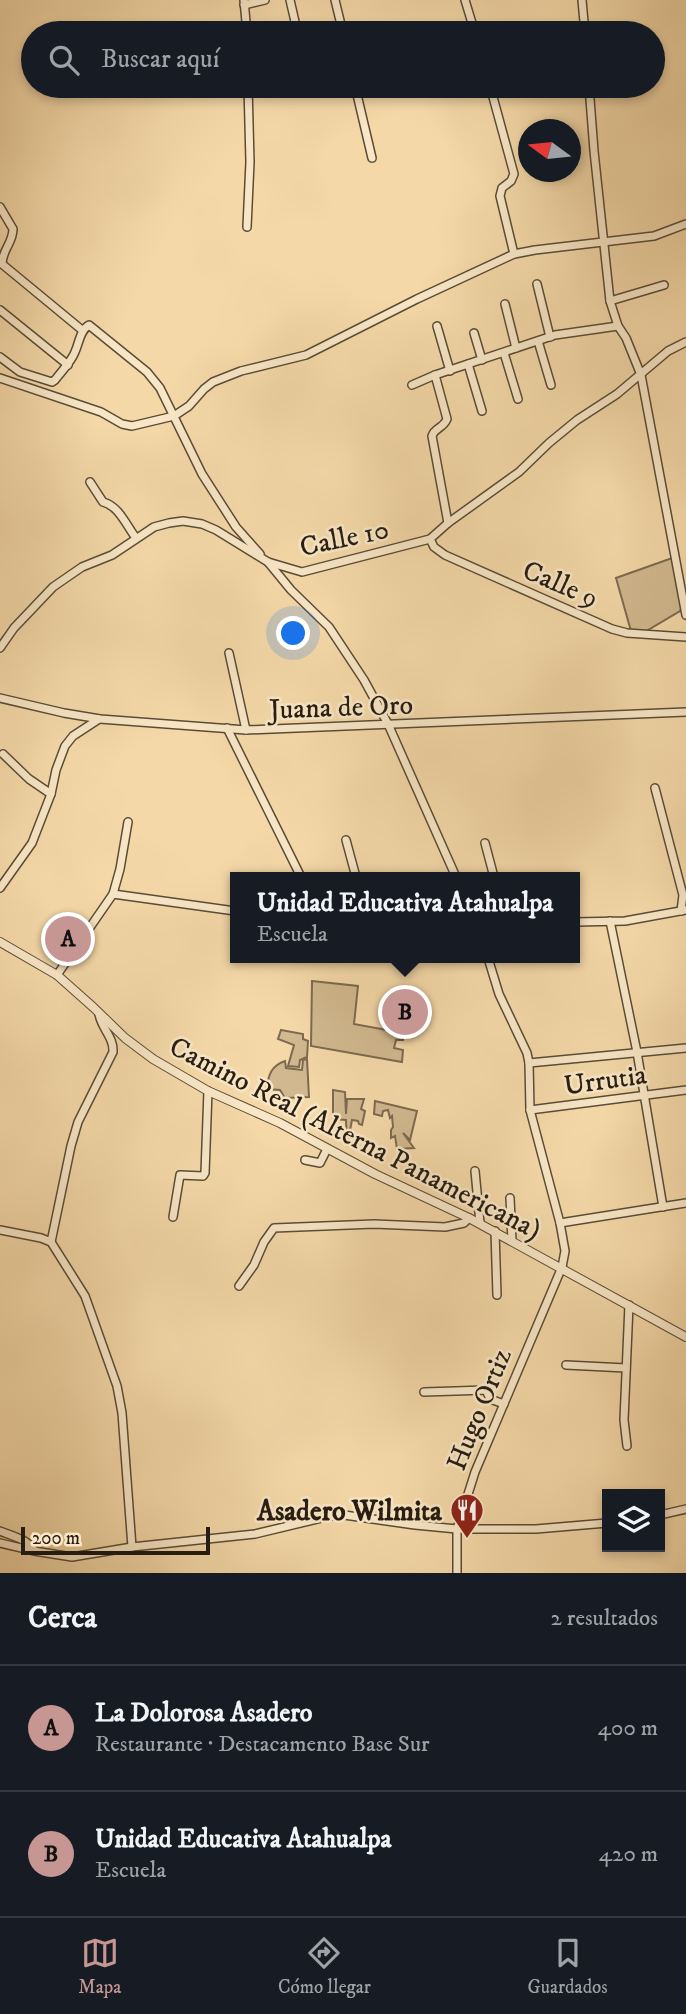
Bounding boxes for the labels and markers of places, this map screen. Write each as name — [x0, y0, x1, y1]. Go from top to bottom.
pin: A — [45, 913, 91, 965]
pin: B — [382, 986, 428, 1038]
restaurant icon: Asadero Wilmita — [448, 1491, 486, 1540]
place label: Asadero Wilmita — [256, 1494, 443, 1529]

